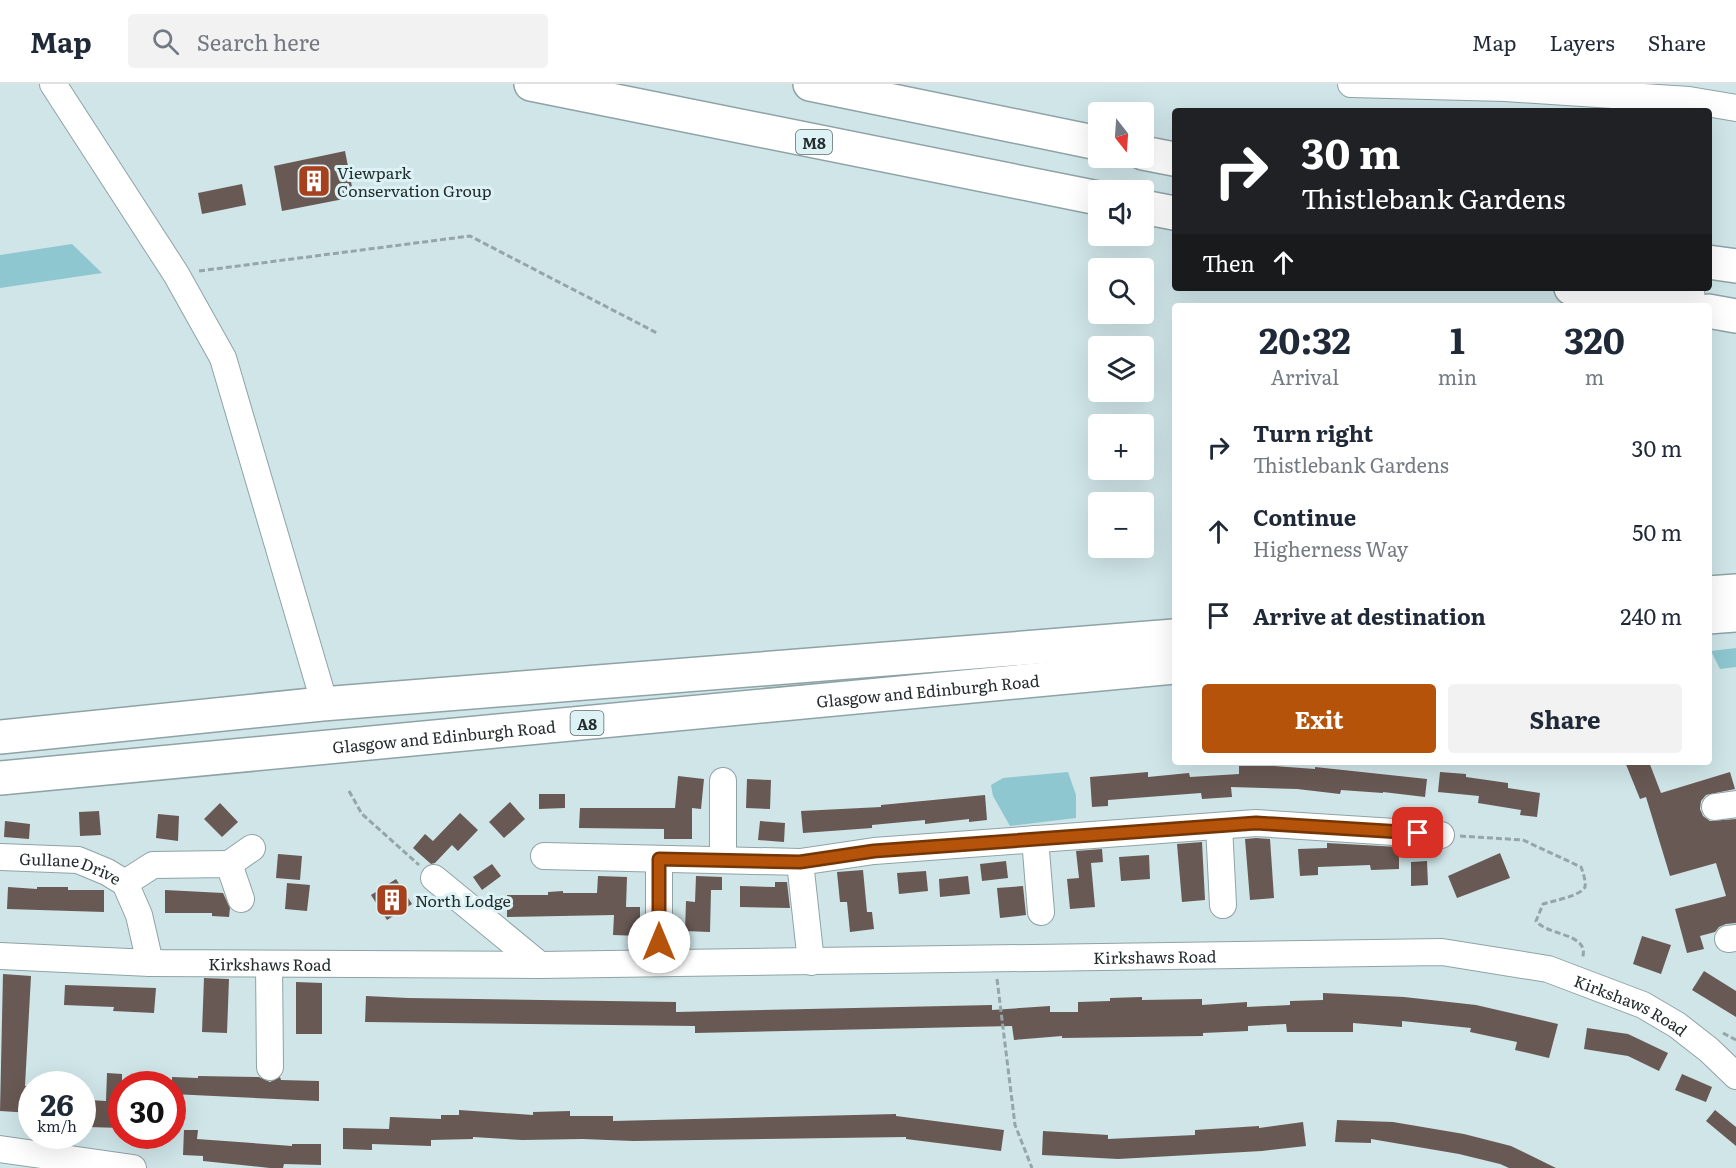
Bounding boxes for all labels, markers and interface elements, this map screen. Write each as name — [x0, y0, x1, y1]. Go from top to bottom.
search box — [128, 14, 548, 68]
text: Map — [30, 20, 92, 62]
icon: search — [149, 25, 182, 58]
text: Search here — [197, 25, 320, 58]
text: Map — [1472, 26, 1517, 57]
text: Layers — [1550, 26, 1615, 57]
text: Share — [1648, 26, 1706, 57]
north arrow — [1088, 102, 1154, 168]
map controls — [1088, 102, 1154, 558]
text: 30 m — [1301, 120, 1401, 182]
road number: M8 — [796, 130, 832, 154]
icon: right — [1202, 132, 1280, 210]
place label: Viewpark Conservation Group — [337, 160, 492, 202]
building icon: Viewpark Conservation Group — [296, 163, 332, 199]
text: Thistlebank Gardens — [1301, 177, 1565, 217]
button: sound — [1088, 180, 1154, 246]
text: Then — [1202, 246, 1255, 279]
icon: ahead — [1267, 246, 1300, 279]
button: search — [1088, 258, 1154, 324]
text: 20:32 — [1259, 312, 1351, 365]
text: 1 — [1450, 312, 1465, 365]
text: 320 — [1564, 312, 1625, 365]
button: layers — [1088, 336, 1154, 402]
text: Arrival — [1271, 361, 1339, 391]
text: min — [1438, 361, 1477, 391]
text: m — [1585, 361, 1604, 391]
button: + — [1088, 414, 1154, 480]
text: Turn right — [1253, 416, 1373, 449]
icon: right — [1202, 431, 1235, 464]
text: 30 m — [1632, 431, 1682, 464]
text: Thistlebank Gardens — [1253, 449, 1449, 479]
button: − — [1088, 492, 1154, 558]
text: Continue — [1253, 500, 1356, 533]
icon: ahead — [1202, 515, 1235, 548]
text: 50 m — [1632, 515, 1682, 548]
text: Higherness Way — [1253, 533, 1408, 563]
icon: arrive — [1202, 599, 1235, 632]
text: Arrive at destination — [1253, 599, 1486, 632]
text: 240 m — [1620, 599, 1682, 632]
street label: Glasgow and Edinburgh Road — [815, 668, 1041, 713]
button: Exit — [1202, 684, 1436, 753]
button: Share — [1448, 684, 1682, 753]
road number: A8 — [570, 711, 604, 735]
street label: Glasgow and Edinburgh Road — [331, 714, 557, 759]
pin — [1392, 807, 1443, 858]
icon: arrive — [1401, 816, 1434, 849]
street label: Gullane Drive — [19, 846, 126, 890]
building icon: North Lodge — [374, 882, 410, 918]
place label: North Lodge — [415, 888, 511, 912]
position arrow — [627, 910, 691, 974]
street label: Kirkshaws Road — [1093, 943, 1217, 969]
street label: Kirkshaws Road — [208, 951, 332, 976]
street label: Kirkshaws Road — [1571, 968, 1693, 1041]
speed limit sign: 30 — [108, 1071, 186, 1149]
text: 26 — [40, 1081, 74, 1125]
text: km/h — [37, 1114, 77, 1137]

